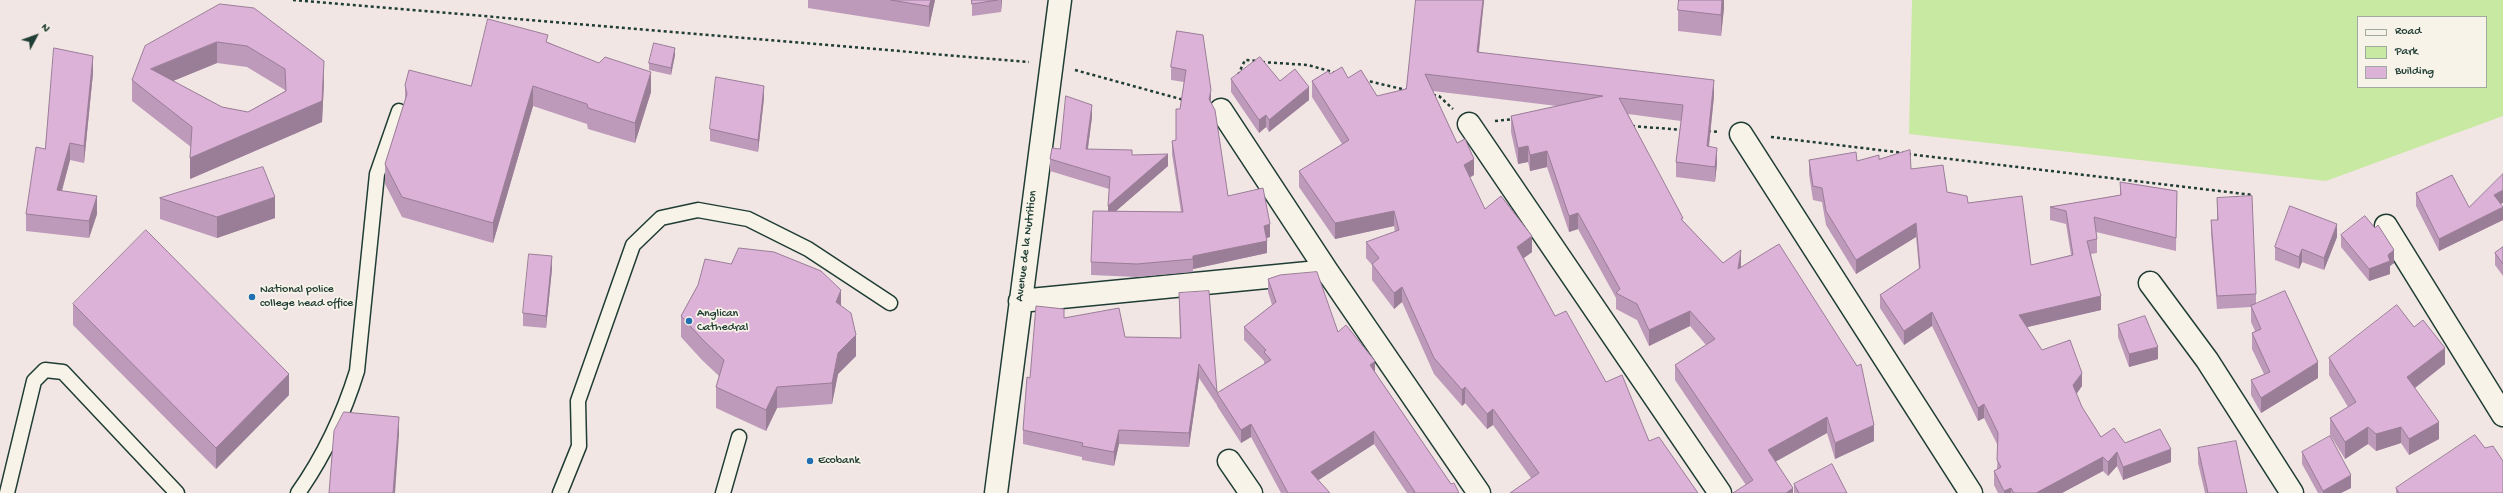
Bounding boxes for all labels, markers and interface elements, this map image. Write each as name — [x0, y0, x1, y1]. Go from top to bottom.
north arrow — [16, 16, 56, 56]
legend — [2357, 16, 2487, 88]
text: N — [38, 21, 52, 35]
text: Road — [2395, 25, 2421, 39]
text: Park — [2395, 45, 2418, 59]
text: Building — [2395, 65, 2434, 79]
street label: Avenue de la Nutrition — [1013, 190, 1041, 302]
place label: National police college head office — [260, 283, 353, 311]
marker: National police college head office — [247, 292, 257, 302]
place label: Anglican Cathedral — [697, 307, 748, 335]
marker: Anglican Cathedral — [684, 316, 694, 326]
place label: Ecobank — [818, 454, 860, 468]
marker: Ecobank — [805, 456, 815, 466]

